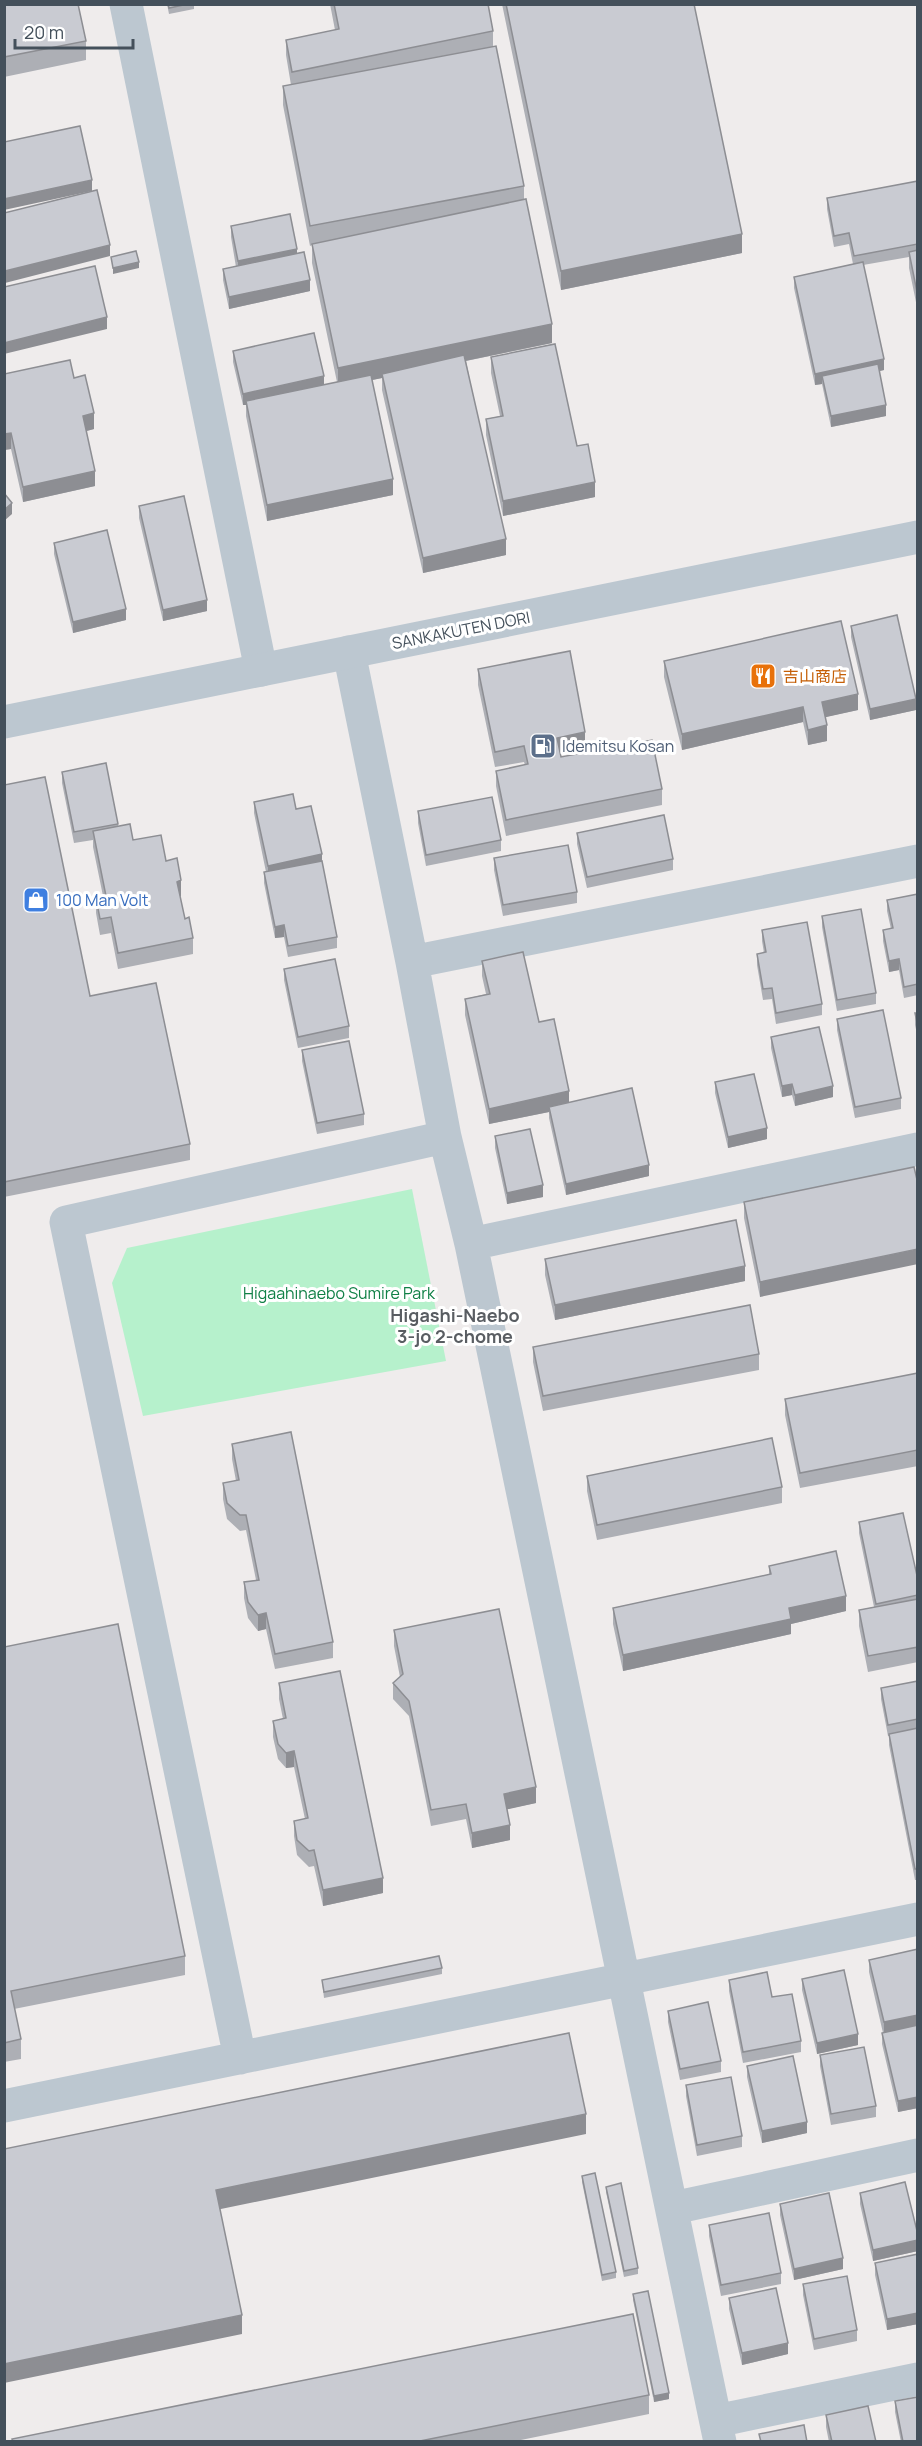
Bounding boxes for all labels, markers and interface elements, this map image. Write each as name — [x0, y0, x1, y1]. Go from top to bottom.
scale bar — [15, 12, 134, 50]
text: 20 m — [24, 20, 64, 44]
street label: SANKAKUTEN DORI — [390, 606, 532, 654]
restaurant icon: 吉山商店 — [748, 661, 778, 691]
place label: 吉山商店 — [783, 665, 847, 687]
fuel station icon: Idemitsu Kosan — [528, 731, 558, 761]
place label: Idemitsu Kosan — [562, 735, 674, 757]
shop icon: 100 Man Volt — [21, 885, 51, 915]
place label: 100 Man Volt — [56, 889, 148, 911]
park label: Higaahinaebo Sumire Park — [243, 1282, 436, 1304]
district label: Higashi-Naebo 3-jo 2-chome — [390, 1303, 520, 1348]

